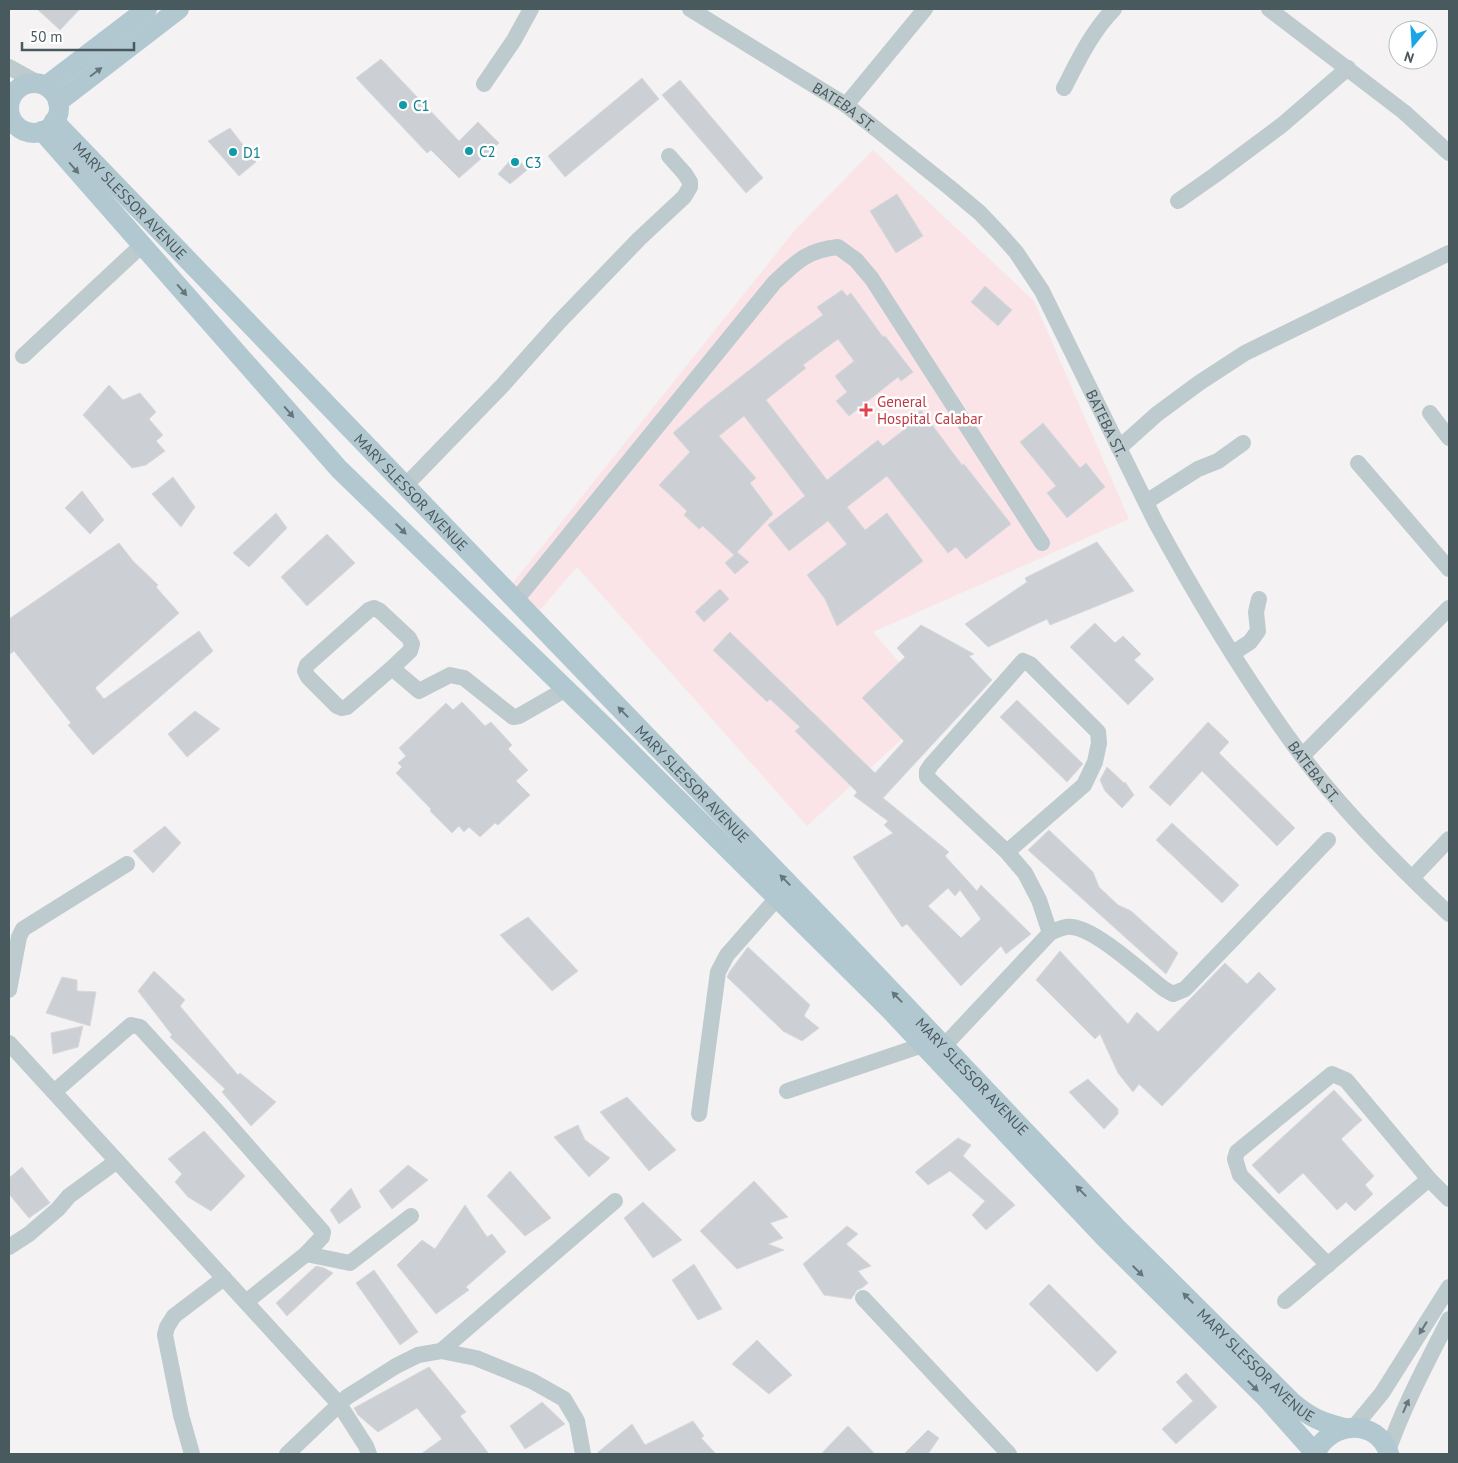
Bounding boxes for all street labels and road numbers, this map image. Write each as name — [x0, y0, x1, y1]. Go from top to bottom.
street label: BATEBA ST. — [809, 77, 879, 134]
street label: MARY SLESSOR AVENUE — [69, 138, 191, 263]
street label: BATEBA ST. — [1082, 386, 1131, 459]
street label: MARY SLESSOR AVENUE — [350, 429, 472, 555]
street label: MARY SLESSOR AVENUE — [631, 721, 753, 846]
street label: BATEBA ST. — [1284, 737, 1344, 805]
street label: MARY SLESSOR AVENUE — [912, 1013, 1033, 1139]
street label: MARY SLESSOR AVENUE — [1194, 1304, 1318, 1426]

